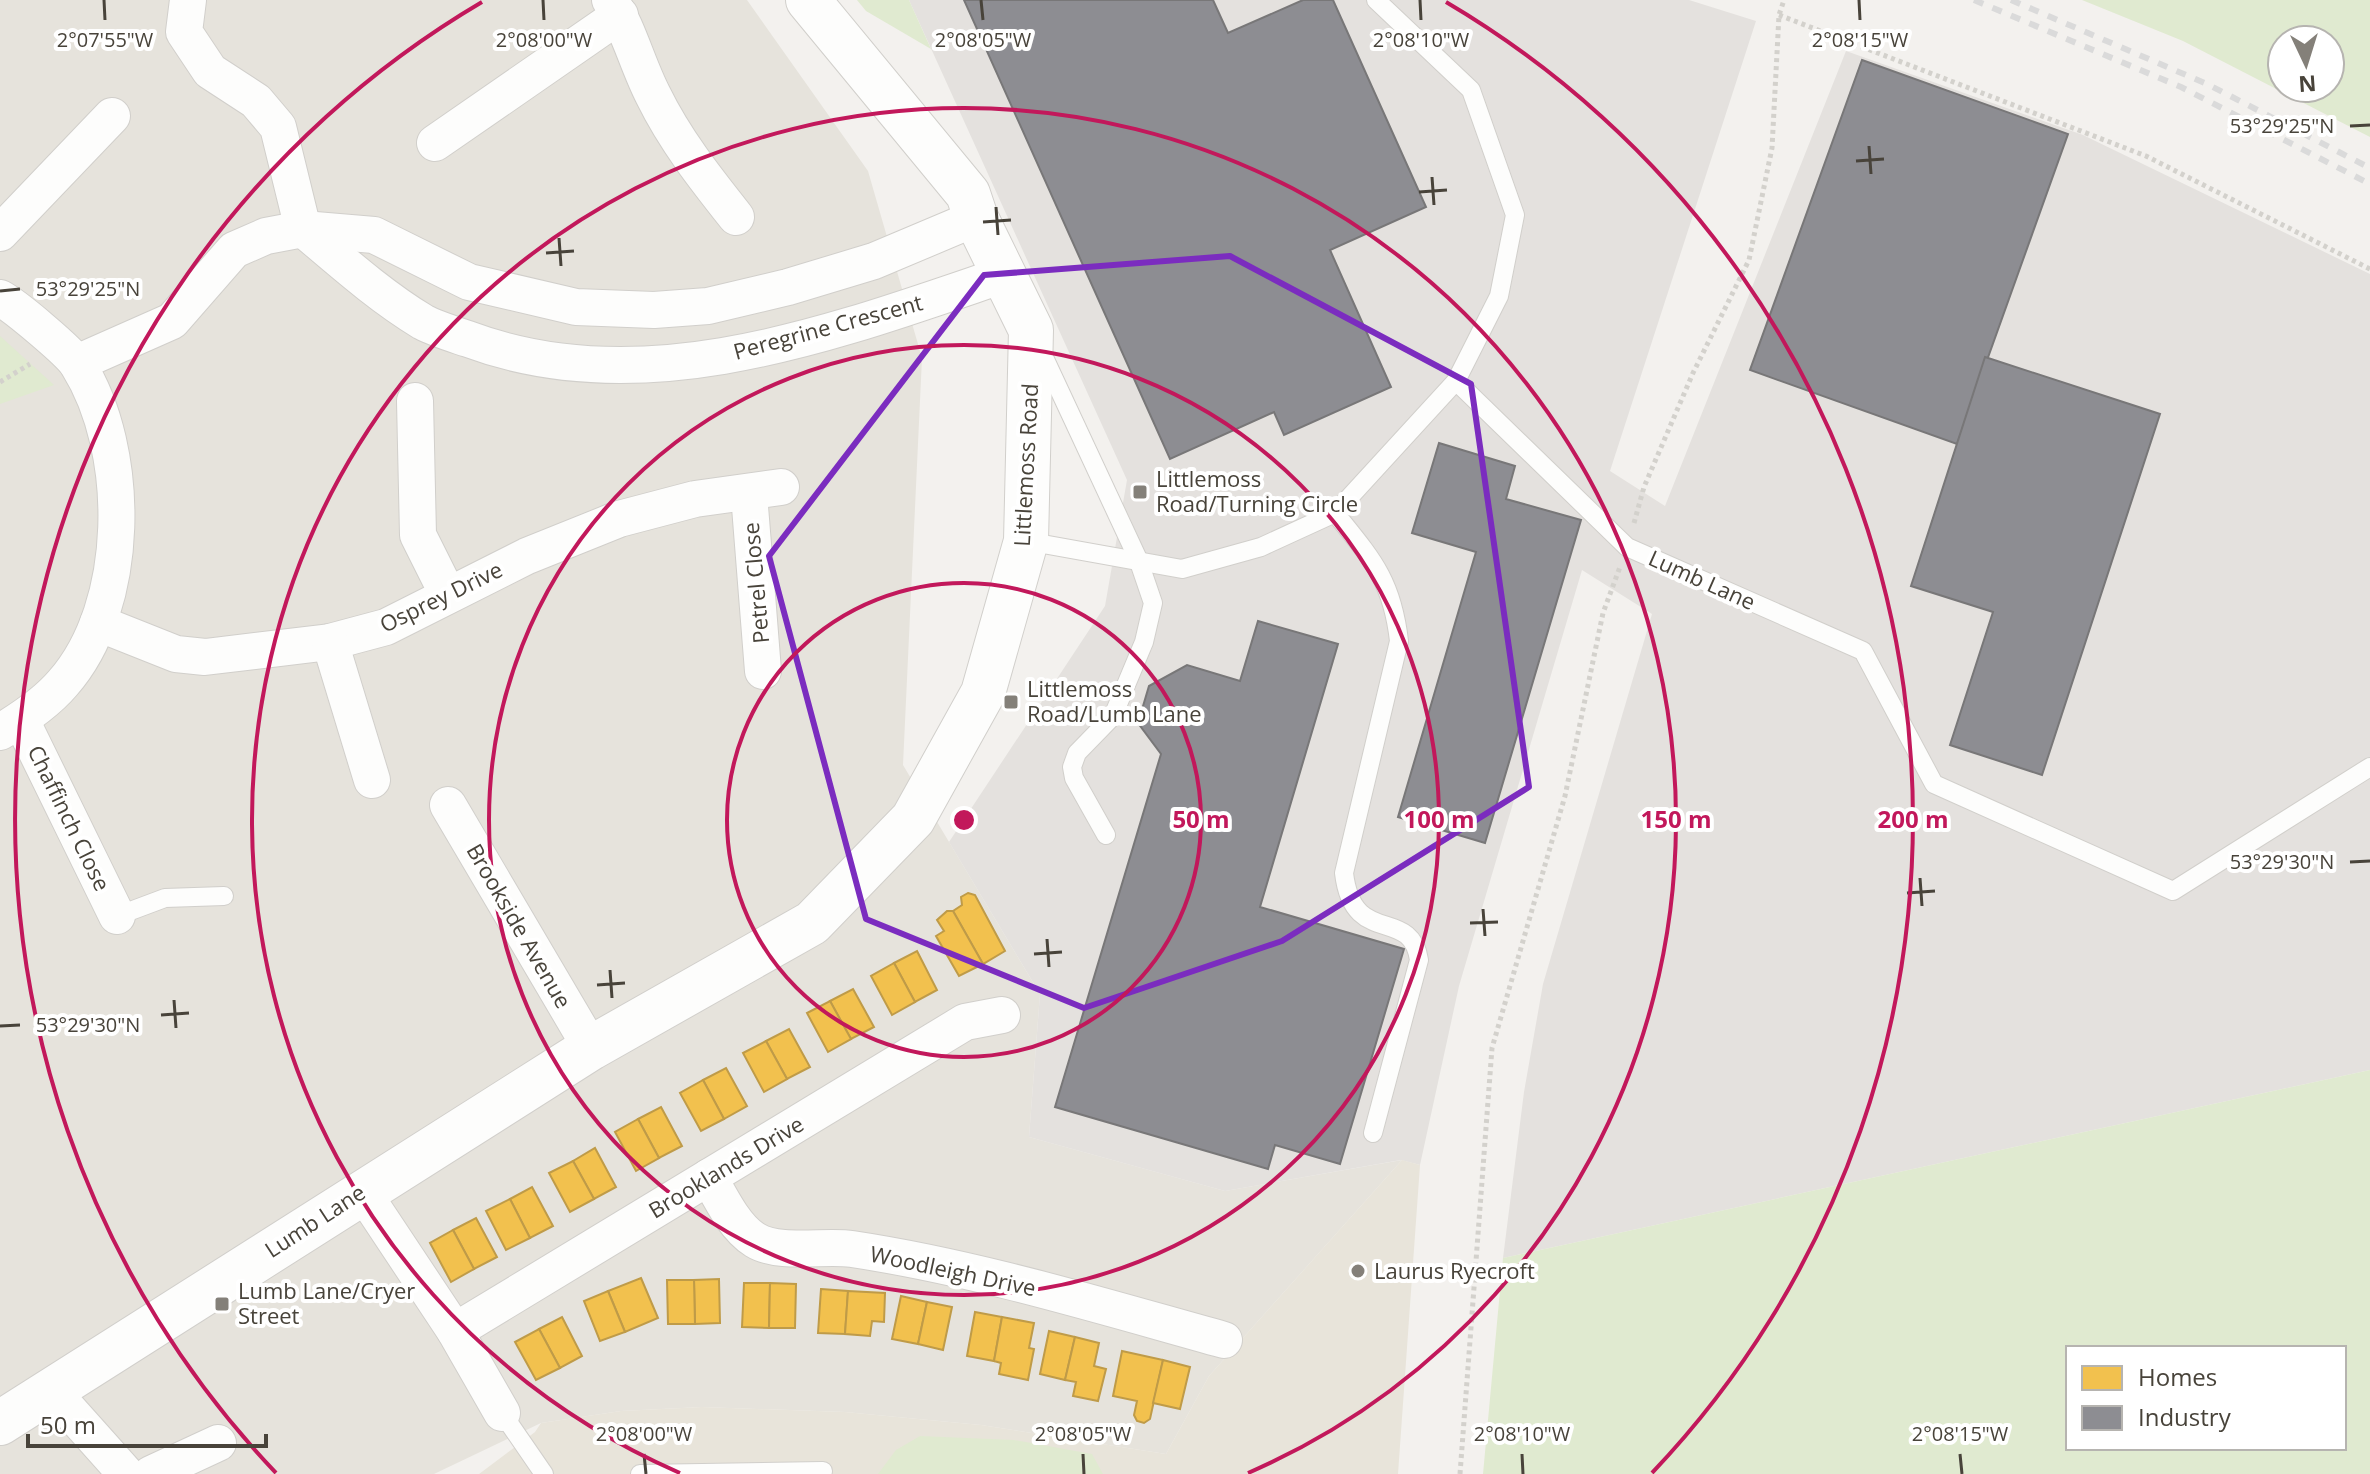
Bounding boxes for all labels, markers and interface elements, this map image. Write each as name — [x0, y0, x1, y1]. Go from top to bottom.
north arrow — [2266, 24, 2346, 104]
text: 2°07'55"W — [57, 26, 154, 53]
text: 2°08'00"W — [496, 26, 593, 53]
text: 2°08'05"W — [935, 26, 1032, 53]
text: 2°08'10"W — [1373, 26, 1470, 53]
text: 2°08'15"W — [1812, 26, 1909, 53]
text: N — [2297, 69, 2317, 101]
text: 53°29'25"N — [2230, 112, 2334, 139]
text: 53°29'25"N — [36, 275, 140, 302]
street label: Peregrine Crescent — [730, 286, 926, 366]
street label: Littlemoss Road — [1006, 383, 1044, 547]
place label: Littlemoss Road/Turning Circle — [1156, 463, 1358, 518]
marker: Littlemoss Road/Turning Circle — [1131, 483, 1149, 501]
street label: Petrel Close — [735, 521, 775, 645]
street label: Lumb Lane — [1644, 542, 1761, 616]
street label: Osprey Drive — [374, 553, 507, 639]
place label: Littlemoss Road/Lumb Lane — [1027, 673, 1202, 728]
marker: Littlemoss Road/Lumb Lane — [1002, 693, 1020, 711]
street label: Chaffinch Close — [22, 740, 118, 895]
text: 50 m — [1172, 802, 1230, 835]
text: 100 m — [1404, 802, 1474, 835]
text: 150 m — [1641, 802, 1711, 835]
text: 200 m — [1878, 802, 1948, 835]
centre of rings — [950, 806, 978, 834]
street label: Brookside Avenue — [461, 838, 579, 1013]
text: 53°29'30"N — [2230, 848, 2334, 875]
text: 53°29'30"N — [36, 1011, 140, 1038]
street label: Brooklands Drive — [642, 1108, 809, 1224]
street label: Lumb Lane — [258, 1177, 370, 1264]
street label: Woodleigh Drive — [868, 1238, 1039, 1302]
place label: Laurus Ryecroft — [1374, 1255, 1535, 1285]
marker: Laurus Ryecroft — [1349, 1262, 1367, 1280]
place label: Lumb Lane/Cryer Street — [238, 1275, 415, 1330]
marker: Lumb Lane/Cryer Street — [213, 1295, 231, 1313]
legend — [2066, 1346, 2346, 1450]
text: Homes — [2138, 1360, 2217, 1393]
scale bar — [28, 1398, 266, 1448]
text: Industry — [2138, 1400, 2232, 1433]
text: 50 m — [40, 1408, 96, 1441]
text: 2°08'00"W — [596, 1420, 693, 1447]
text: 2°08'05"W — [1035, 1420, 1132, 1447]
text: 2°08'10"W — [1474, 1420, 1571, 1447]
text: 2°08'15"W — [1912, 1420, 2009, 1447]

